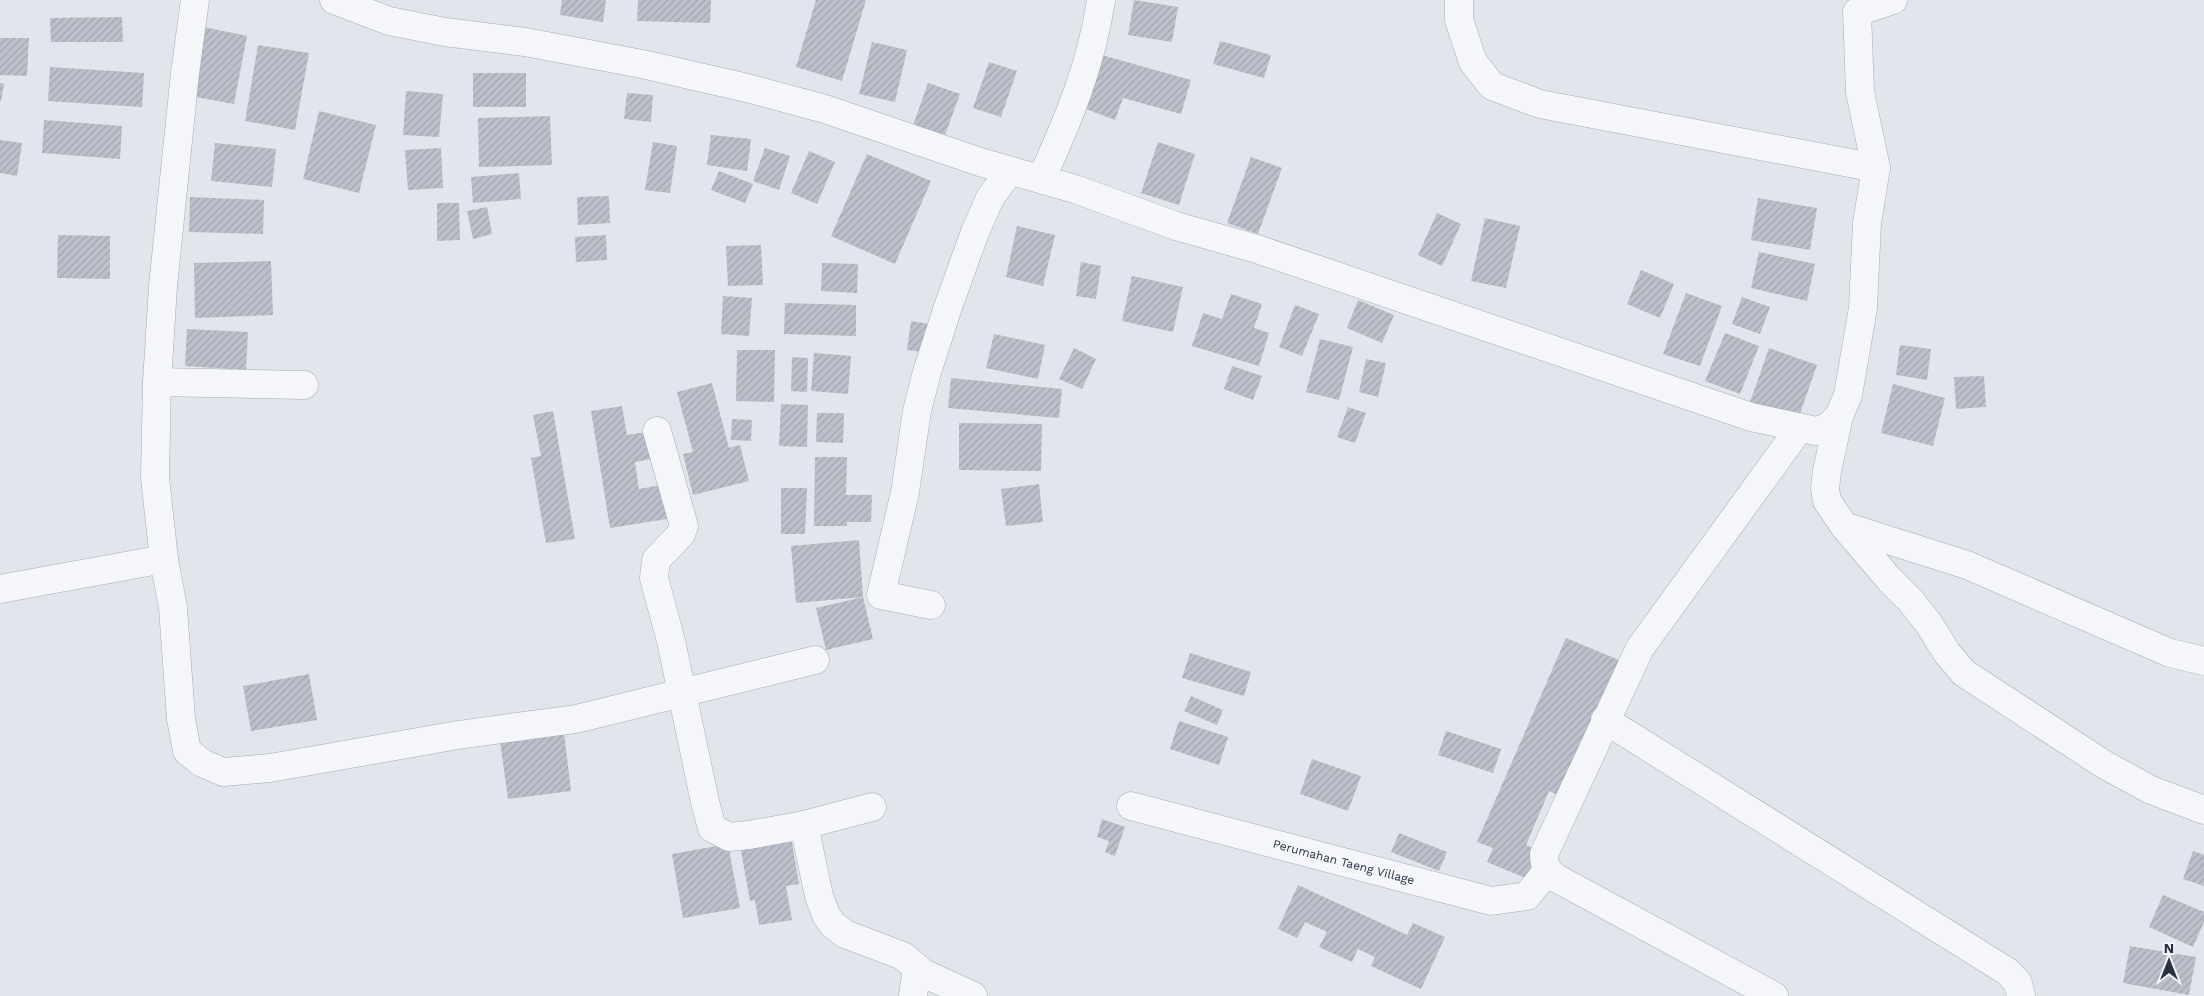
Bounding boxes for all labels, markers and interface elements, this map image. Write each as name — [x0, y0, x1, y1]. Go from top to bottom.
street label: Perumahan Taeng Village — [1271, 837, 1416, 888]
north arrow — [2144, 936, 2194, 986]
text: N — [2164, 940, 2174, 956]

